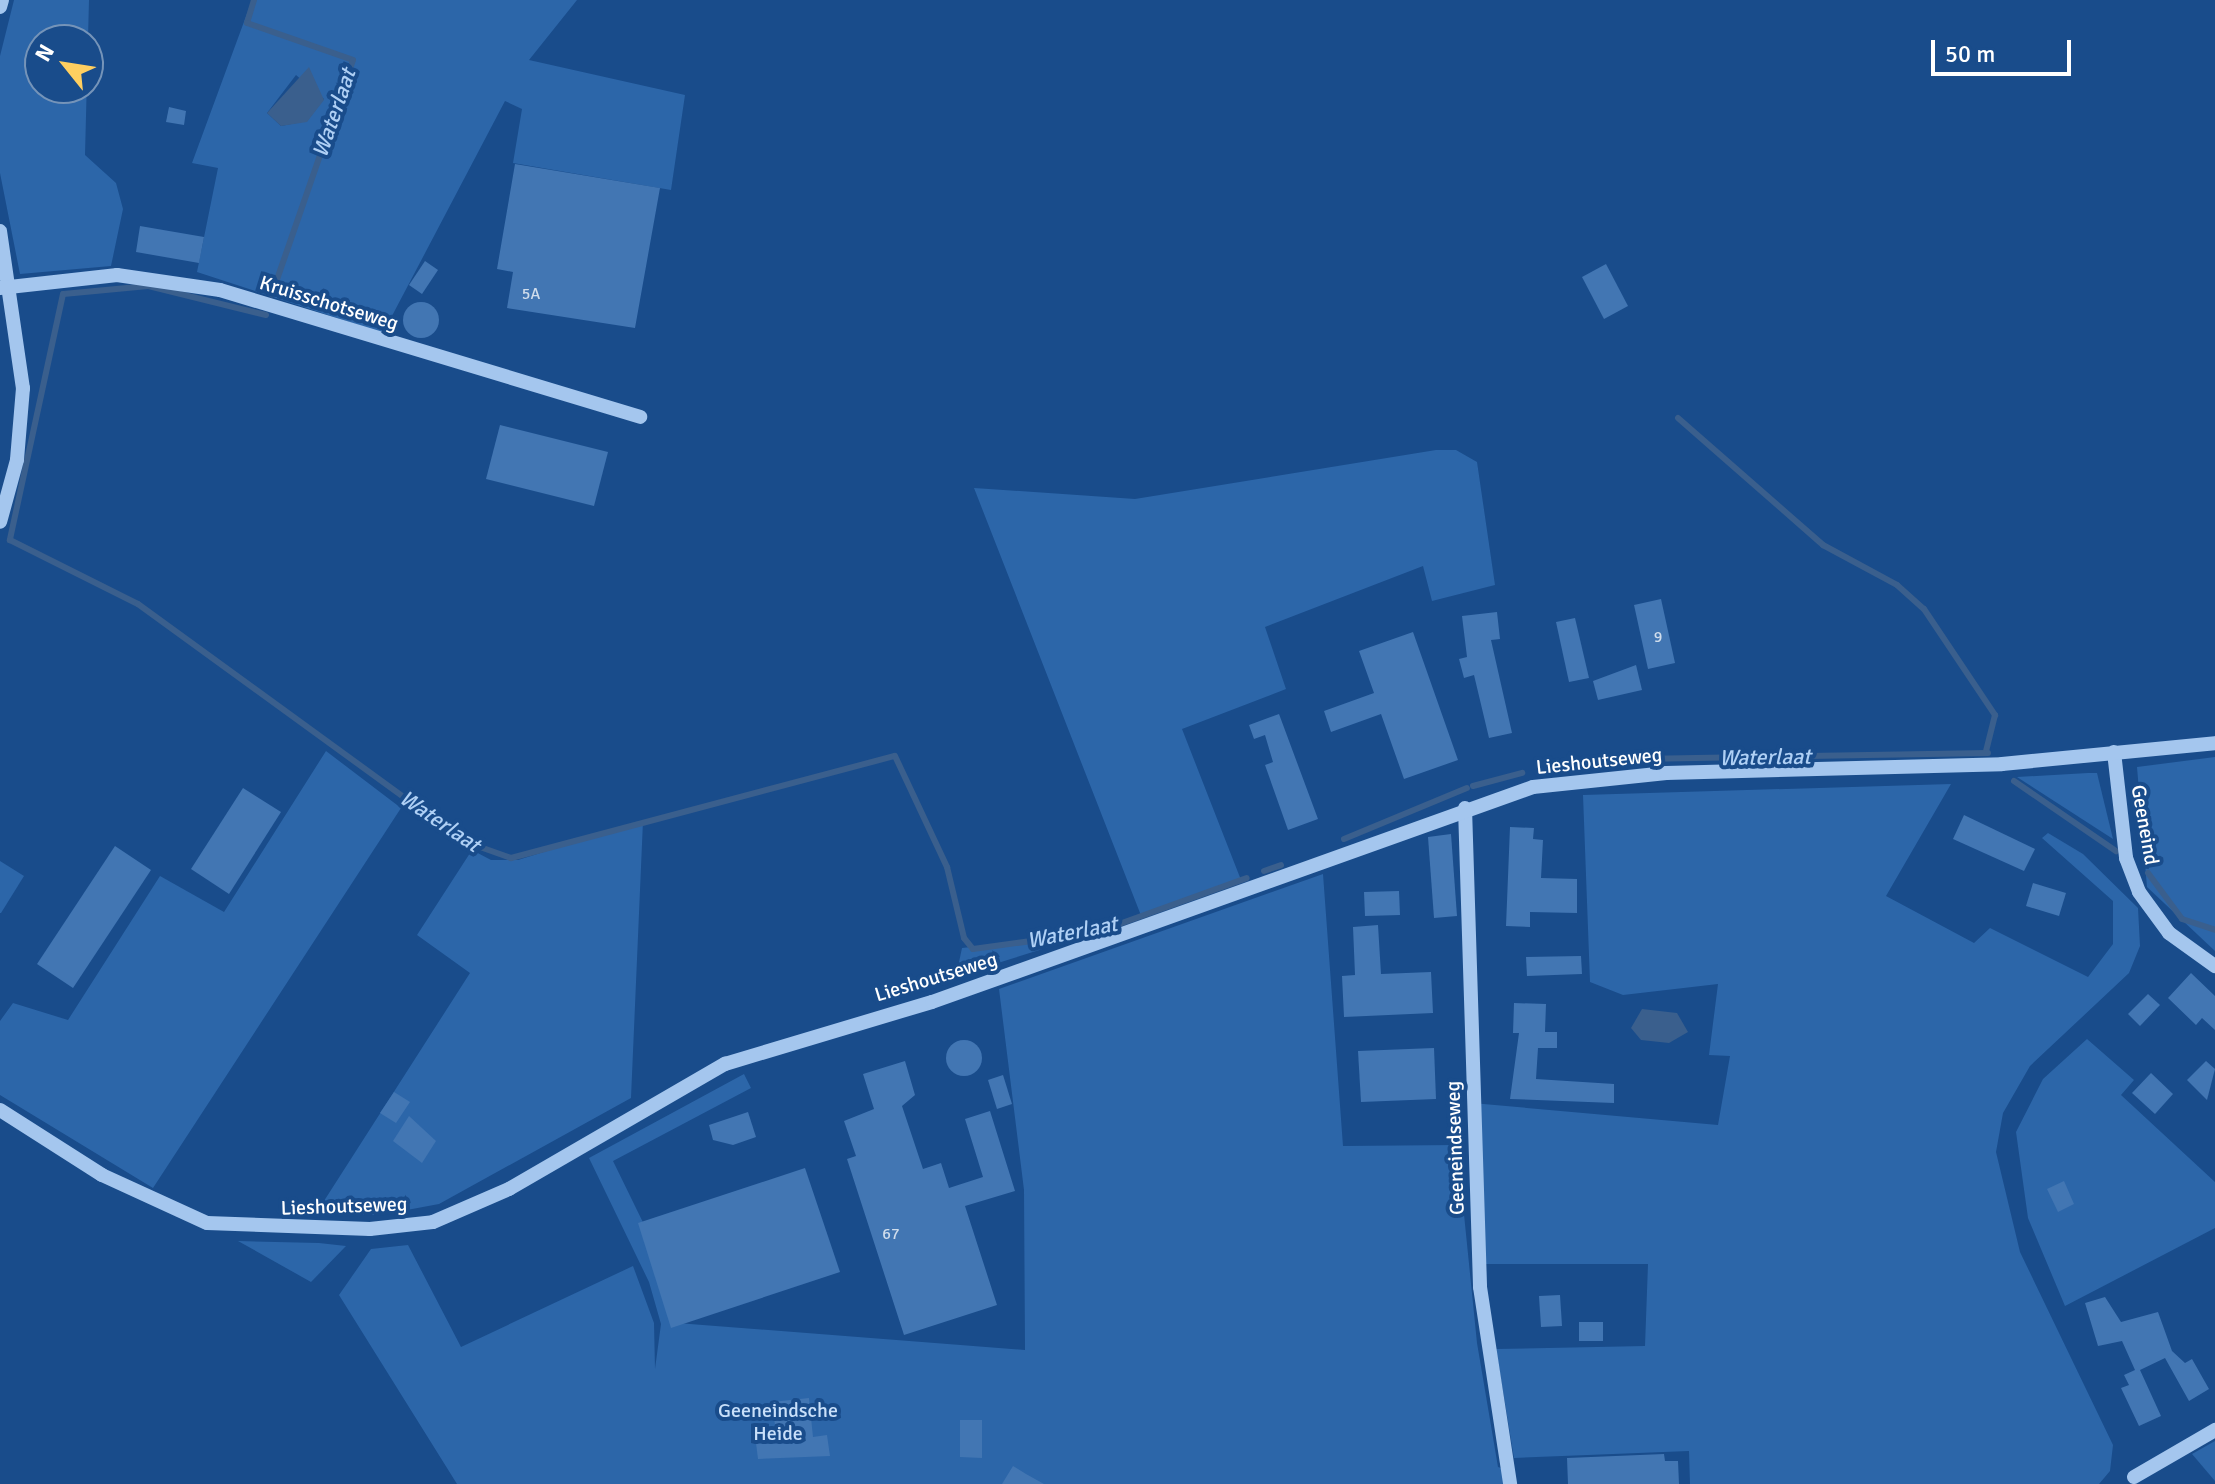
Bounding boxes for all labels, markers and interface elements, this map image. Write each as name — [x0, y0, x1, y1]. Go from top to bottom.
north arrow — [24, 24, 104, 104]
scale bar — [1935, 24, 2075, 74]
text: N — [29, 39, 60, 66]
text: 50 m — [1945, 39, 1995, 69]
water label: Waterlaat — [307, 65, 361, 161]
street label: Kruisschotseweg — [257, 270, 401, 336]
house number: 5A — [522, 284, 540, 304]
house number: 9 — [1654, 627, 1662, 647]
street label: Lieshoutseweg — [1535, 742, 1663, 780]
water label: Waterlaat — [1719, 743, 1811, 771]
street label: Geeneind — [2126, 783, 2164, 867]
water label: Waterlaat — [395, 784, 485, 858]
water label: Waterlaat — [1024, 910, 1120, 954]
street label: Lieshoutseweg — [872, 947, 1000, 1007]
street label: Geeneindseweg — [1441, 1081, 1469, 1215]
street label: Lieshoutseweg — [280, 1192, 408, 1220]
house number: 67 — [882, 1224, 900, 1244]
park label: Geeneindsche Heide — [718, 1398, 838, 1445]

